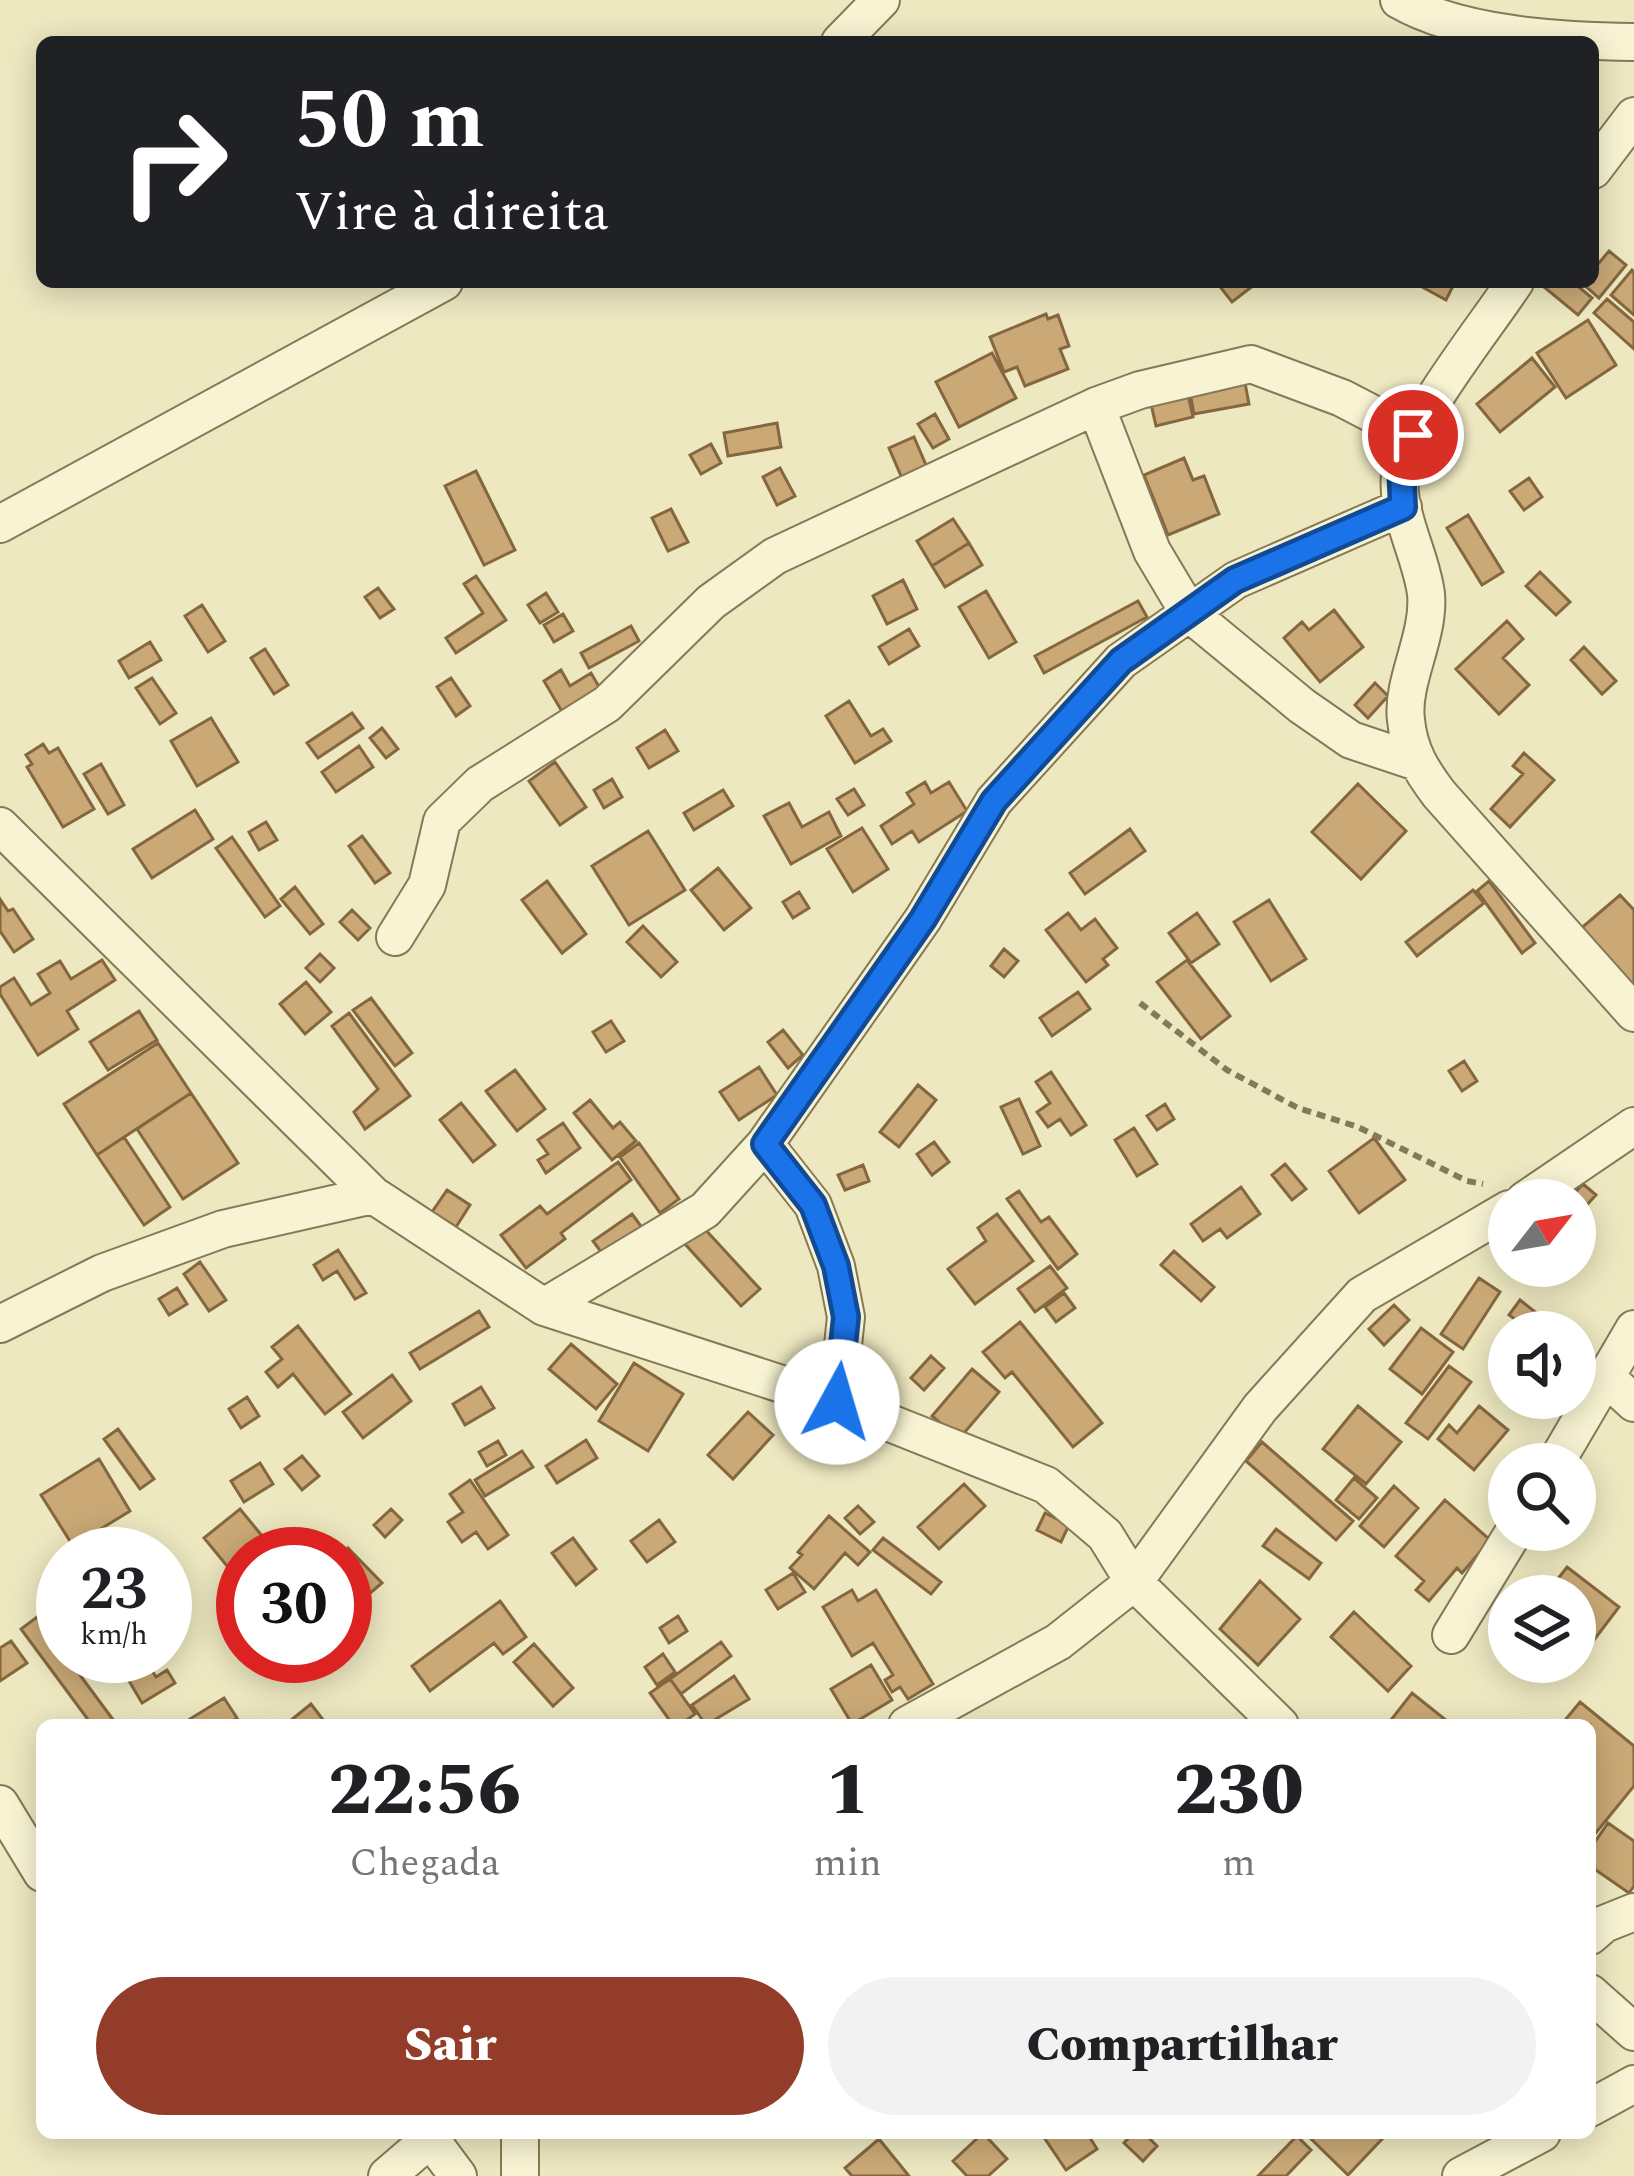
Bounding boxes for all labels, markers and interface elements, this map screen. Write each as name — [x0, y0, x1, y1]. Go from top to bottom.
text: 50 m — [294, 57, 485, 185]
icon: right — [96, 84, 252, 240]
text: Vire à direita — [294, 172, 609, 254]
pin — [1362, 384, 1464, 486]
icon: arrive — [1380, 402, 1446, 468]
north arrow — [1488, 1179, 1596, 1287]
map controls — [1488, 1179, 1596, 1683]
button: sound — [1488, 1311, 1596, 1419]
position arrow — [774, 1339, 900, 1465]
button: search — [1488, 1443, 1596, 1551]
speed limit sign: 30 — [216, 1527, 372, 1683]
text: 23 — [80, 1544, 148, 1636]
button: layers — [1488, 1575, 1596, 1683]
text: km/h — [80, 1612, 148, 1658]
text: 22:56 — [328, 1737, 521, 1846]
text: 1 — [826, 1737, 869, 1846]
text: 230 — [1174, 1737, 1304, 1846]
text: Chegada — [349, 1834, 500, 1893]
text: min — [814, 1834, 882, 1893]
text: m — [1222, 1834, 1256, 1893]
button: Sair — [96, 1977, 804, 2115]
button: Compartilhar — [828, 1977, 1536, 2115]

